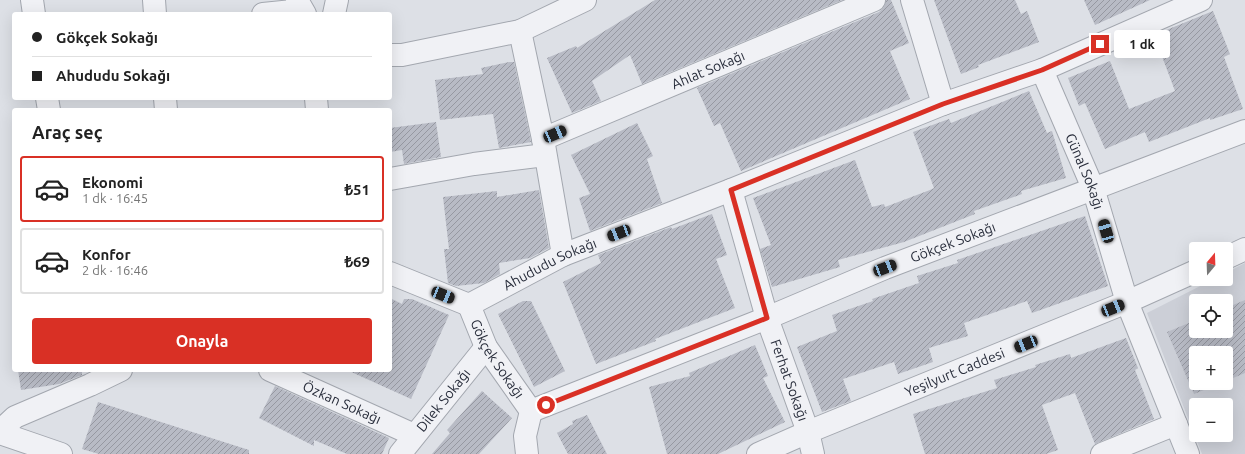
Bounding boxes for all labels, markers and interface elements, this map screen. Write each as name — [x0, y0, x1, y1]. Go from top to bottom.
text: Gökçek Sokağı — [56, 29, 158, 46]
callout: 1 dk — [1114, 30, 1170, 58]
route end — [1091, 35, 1109, 53]
text: 1 dk — [1129, 37, 1155, 51]
street label: Ahlat Sokağı — [669, 47, 747, 92]
text: Ahududu Sokağı — [56, 67, 170, 84]
text: Araç seç — [32, 122, 103, 142]
car — [542, 124, 568, 144]
street label: Günal Sokağı — [1062, 131, 1107, 211]
icon: car — [34, 171, 70, 207]
text: Ekonomi — [82, 174, 143, 191]
text: ₺51 — [344, 181, 370, 198]
text: 1 dk · 16:45 — [82, 191, 148, 205]
car — [1097, 218, 1115, 244]
street label: Gökçek Sokağı — [908, 219, 998, 266]
car — [606, 223, 632, 243]
street label: Ahududu Sokağı — [500, 235, 599, 293]
north arrow — [1189, 242, 1233, 286]
map controls — [1189, 242, 1233, 442]
icon: car — [34, 243, 70, 279]
text: Konfor — [82, 246, 131, 263]
text: ₺69 — [344, 253, 370, 270]
car — [872, 258, 898, 278]
text: 2 dk · 16:46 — [82, 263, 148, 277]
car — [430, 285, 456, 305]
button: locate — [1189, 294, 1233, 338]
car — [1100, 298, 1126, 318]
street label: Gökçek Sokağı — [468, 317, 527, 401]
button: Onayla — [32, 318, 372, 364]
car — [1013, 334, 1039, 354]
street label: Ferhat Sokağı — [767, 337, 811, 423]
street label: Yeşilyurt Caddesi — [902, 345, 1007, 400]
button: + — [1189, 346, 1233, 390]
street label: Dilek Sokağı — [413, 365, 473, 435]
street label: Özkan Sokağı — [300, 377, 384, 427]
route start — [537, 396, 555, 414]
button: − — [1189, 398, 1233, 442]

